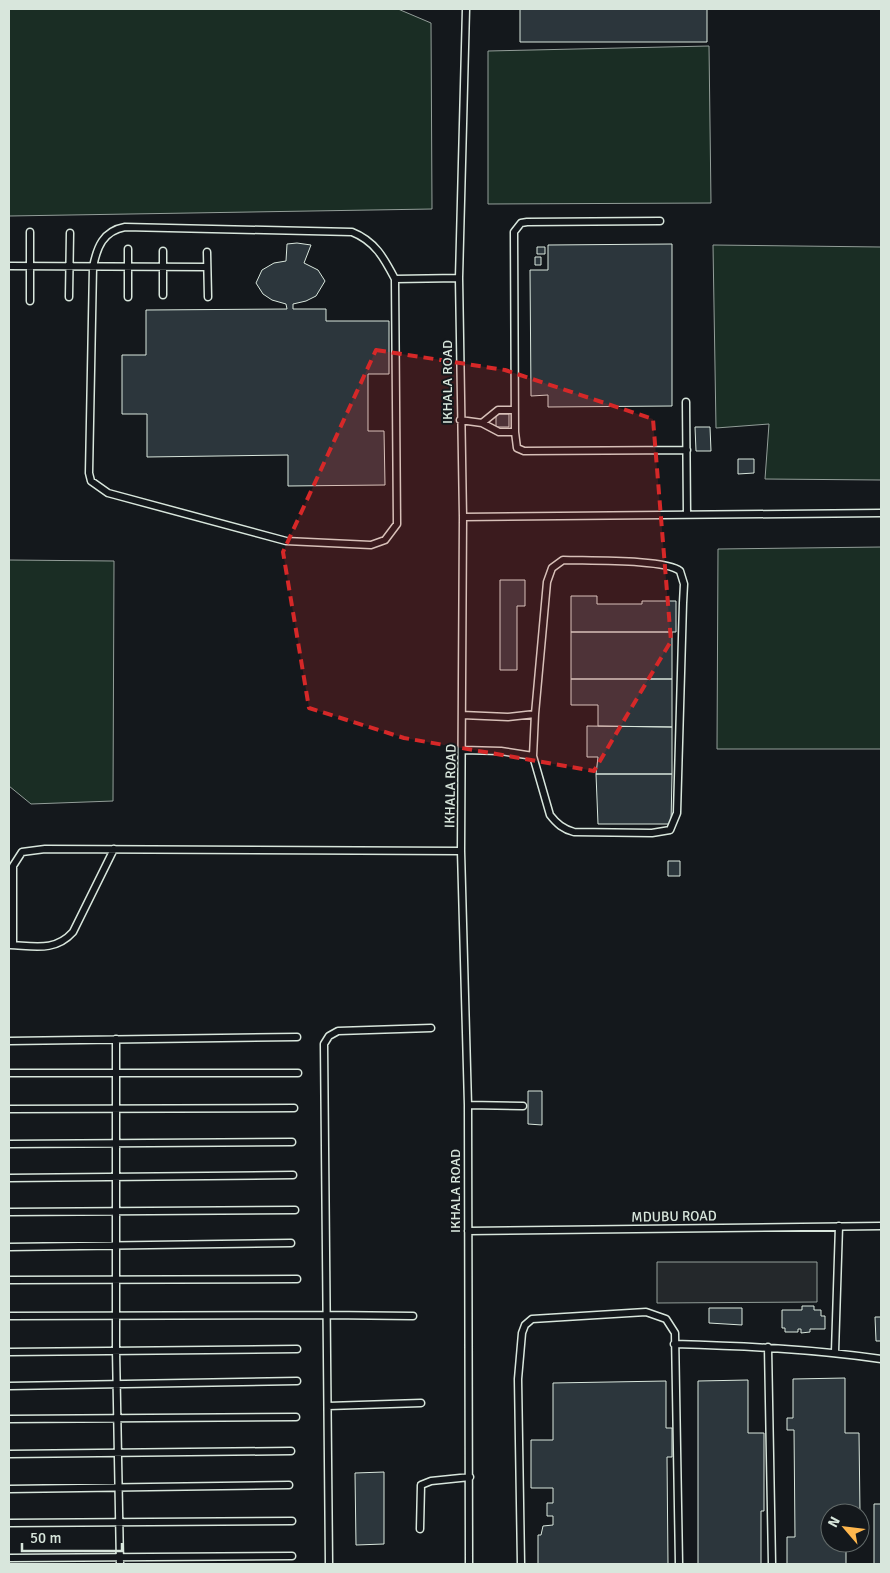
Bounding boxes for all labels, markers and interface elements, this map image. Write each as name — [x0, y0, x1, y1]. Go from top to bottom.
street label: IKHALA ROAD — [439, 340, 456, 424]
street label: IKHALA ROAD — [441, 744, 460, 828]
street label: IKHALA ROAD — [447, 1149, 464, 1233]
street label: MDUBU ROAD — [631, 1207, 717, 1226]
north arrow — [820, 1503, 870, 1553]
text: N — [824, 1514, 844, 1530]
scale bar — [22, 1520, 122, 1552]
text: 50 m — [30, 1529, 61, 1547]

